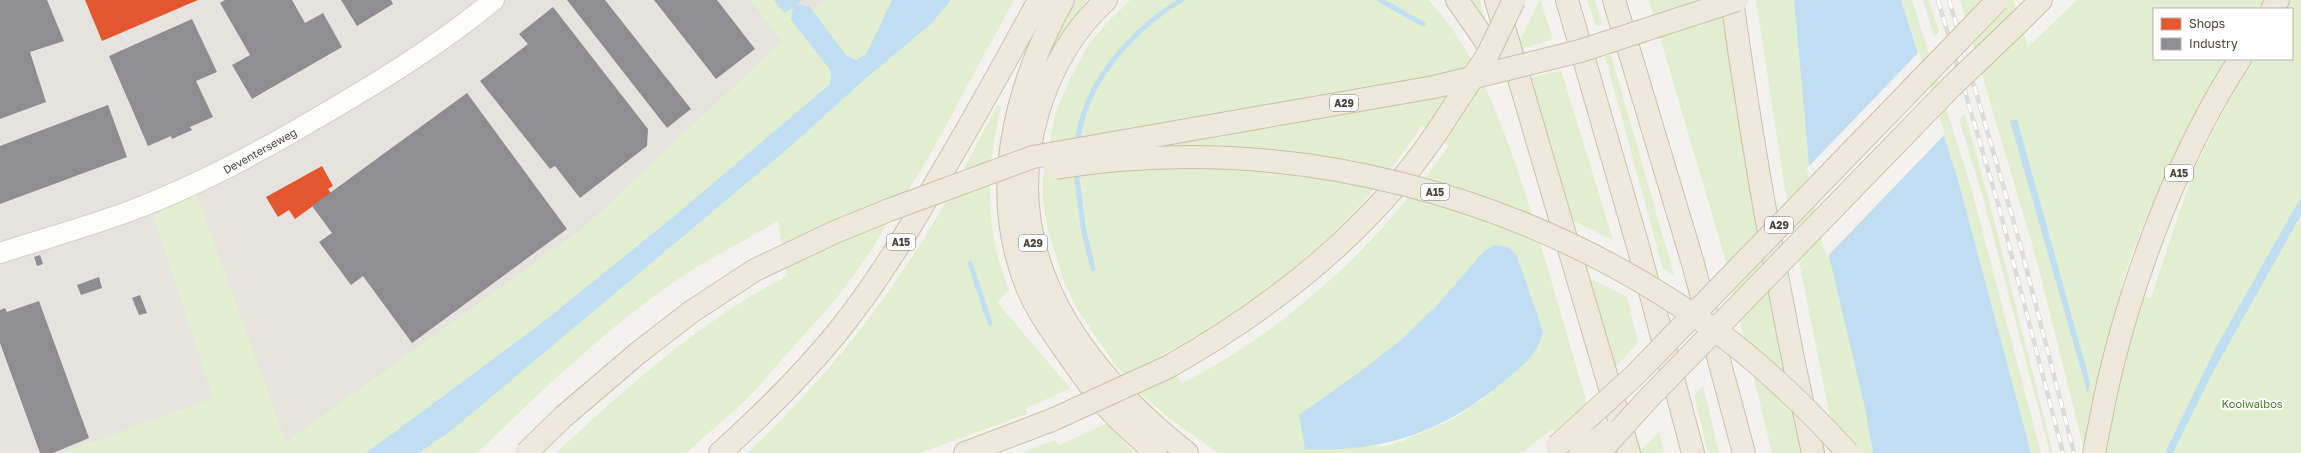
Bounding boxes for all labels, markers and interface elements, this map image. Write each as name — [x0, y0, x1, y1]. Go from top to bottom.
legend — [2153, 8, 2293, 60]
text: Shops — [2189, 16, 2225, 31]
text: Industry — [2189, 36, 2238, 51]
road number: A29 — [1330, 95, 1358, 111]
street label: Deventerseweg — [221, 125, 299, 176]
road number: A15 — [2165, 165, 2193, 181]
road number: A15 — [1421, 184, 1449, 200]
road number: A29 — [1765, 217, 1793, 233]
road number: A15 — [887, 234, 915, 250]
road number: A29 — [1019, 235, 1047, 251]
park label: Kooiwalbos — [2221, 397, 2283, 410]

